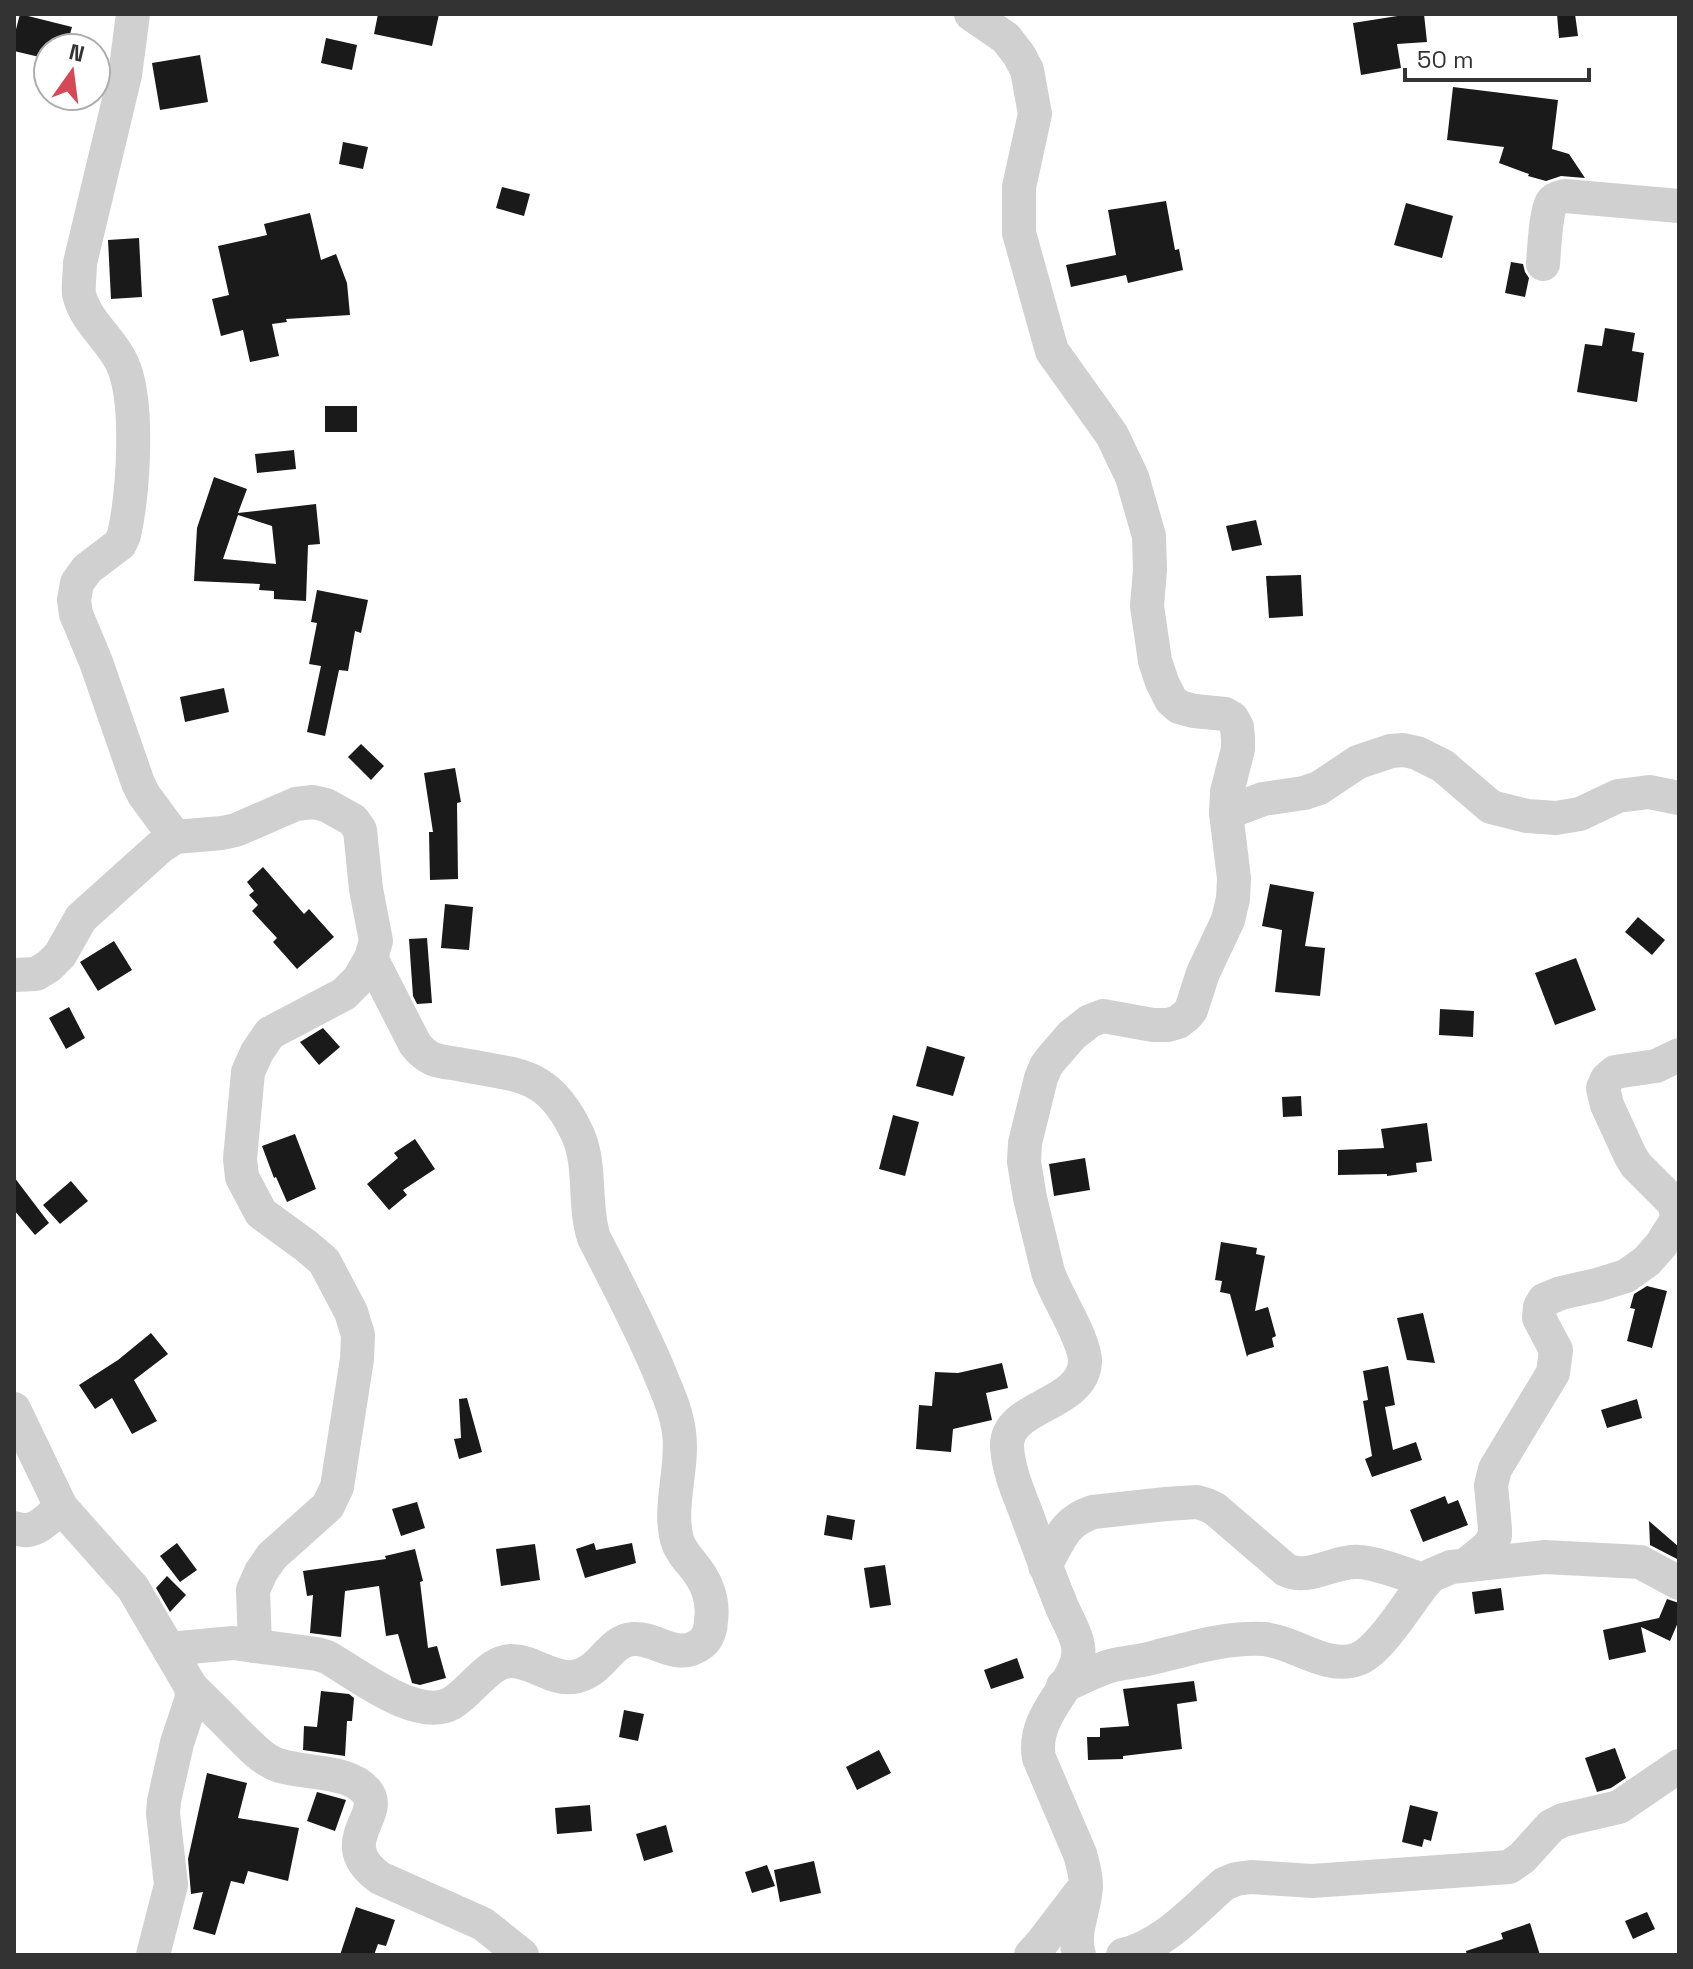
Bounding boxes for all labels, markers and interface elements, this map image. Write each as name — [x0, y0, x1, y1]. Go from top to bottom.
north arrow — [32, 32, 112, 112]
scale bar — [1405, 32, 1589, 82]
text: N — [66, 37, 87, 68]
text: 50 m — [1417, 44, 1474, 75]

